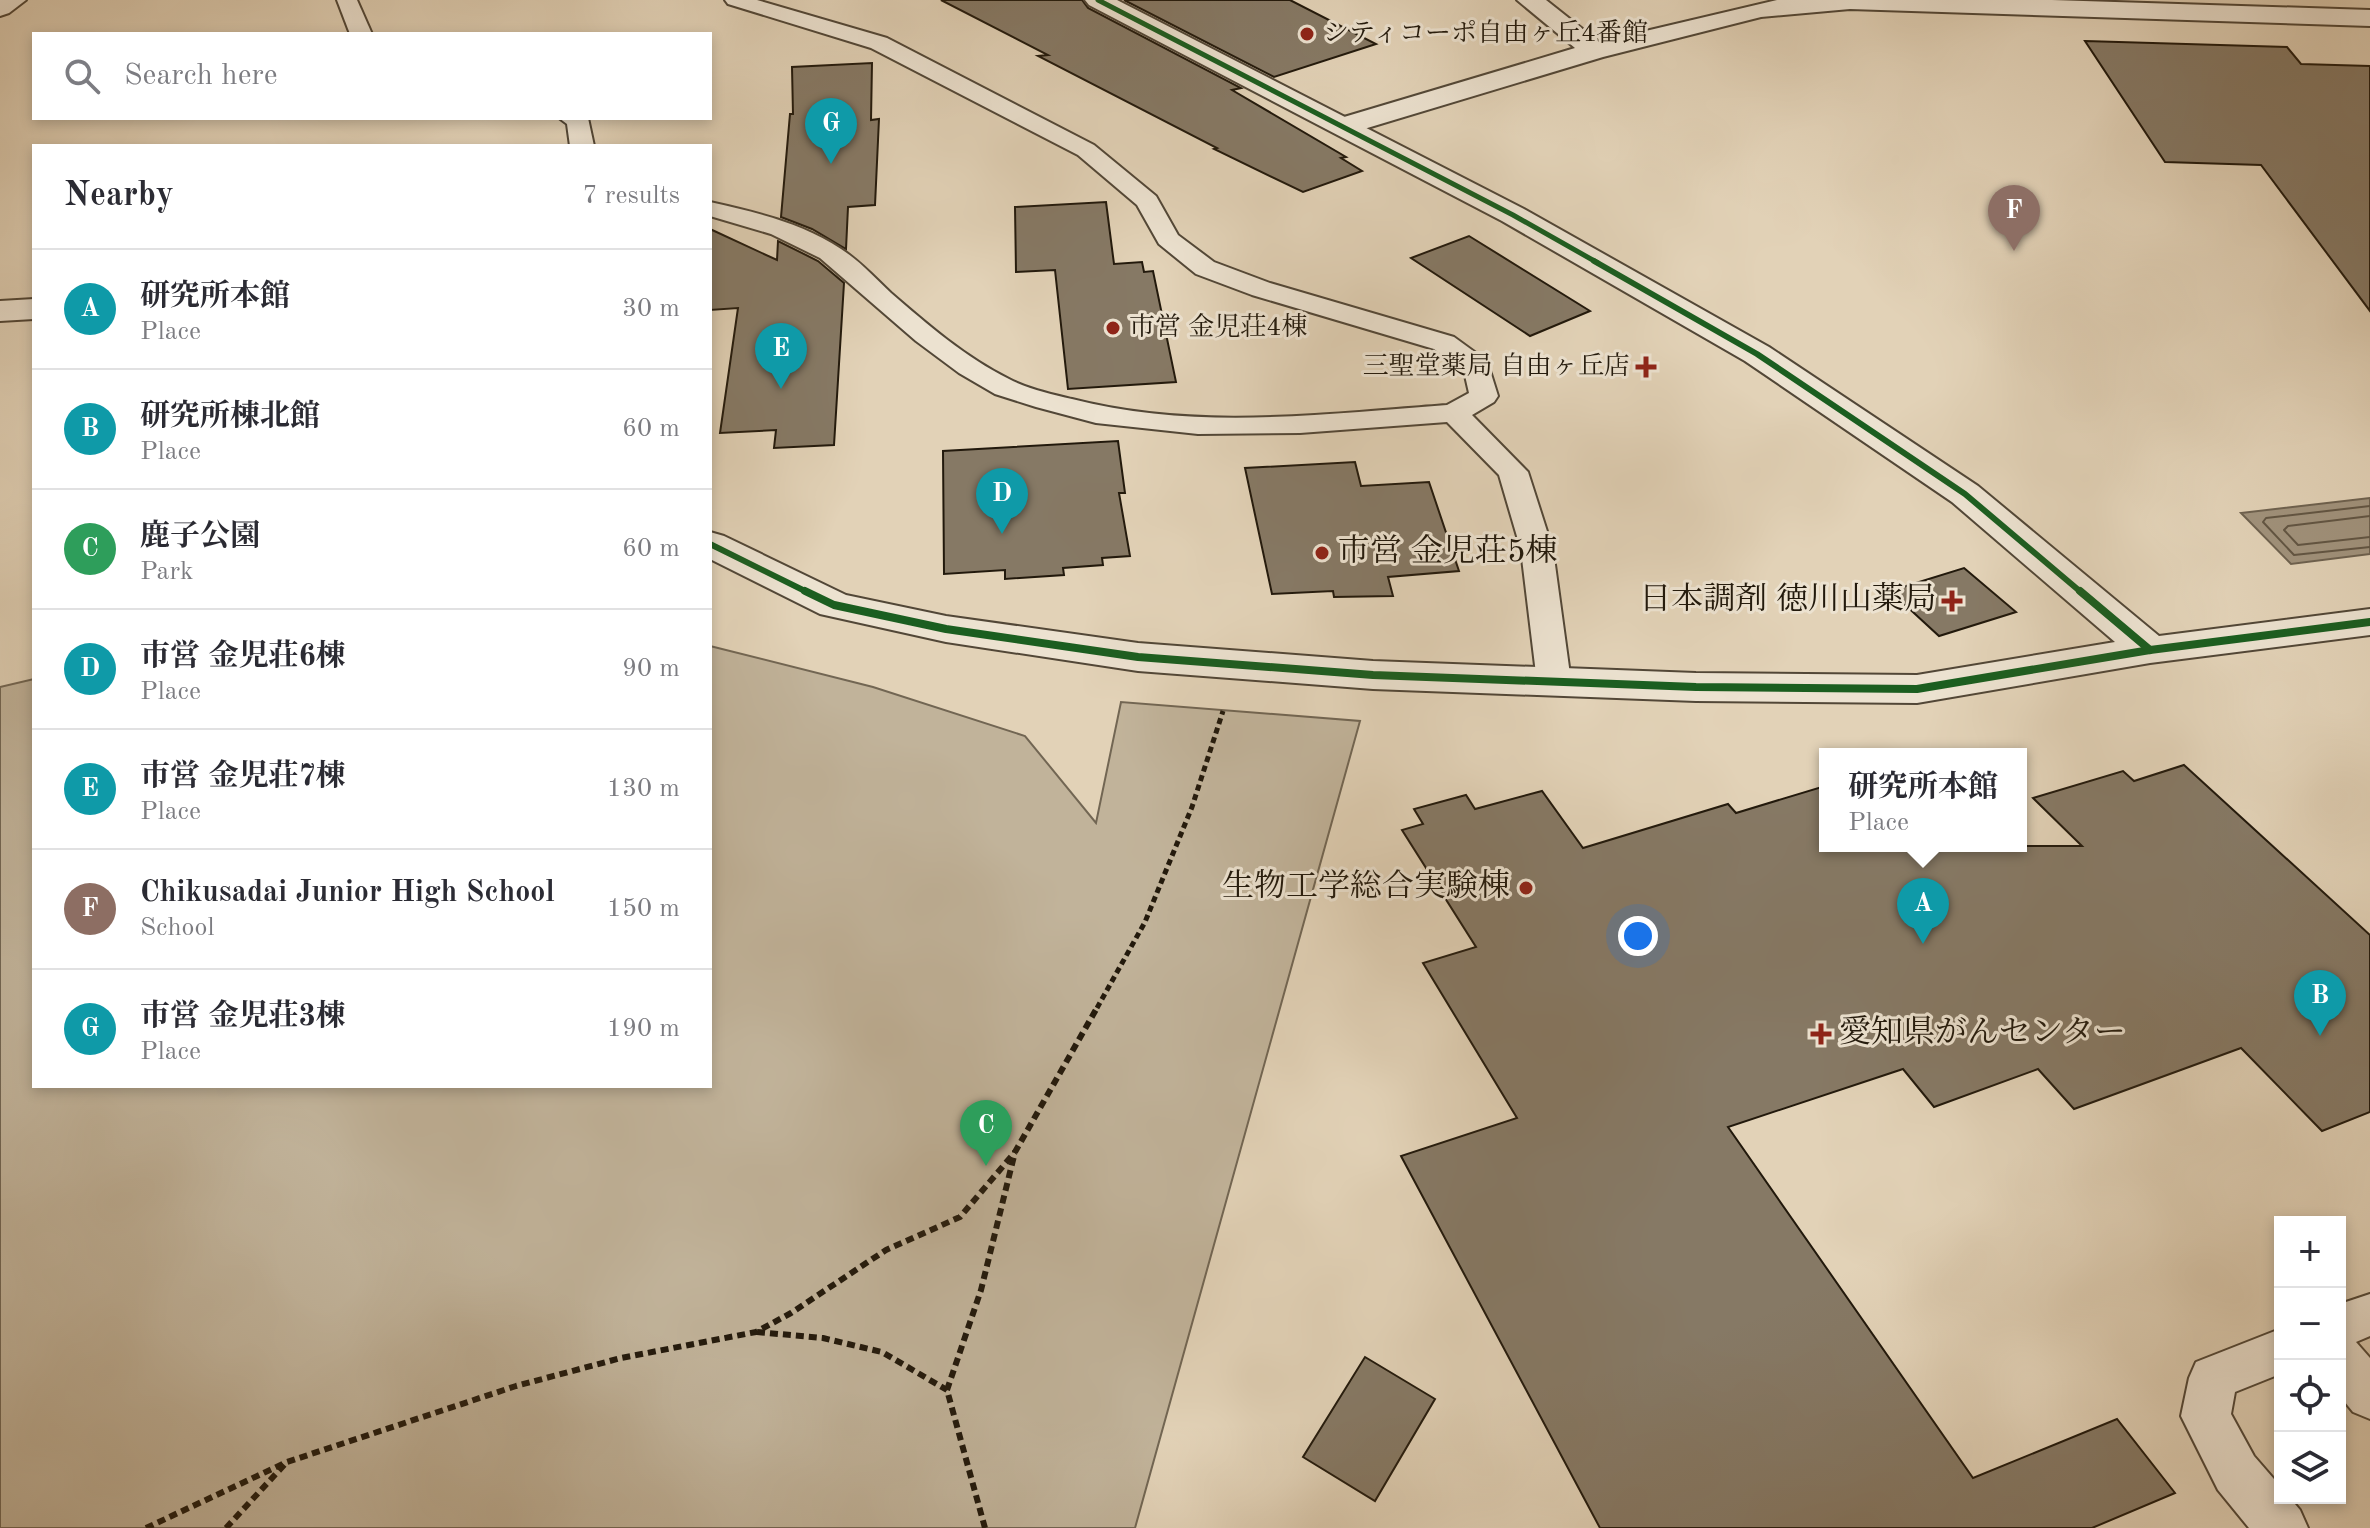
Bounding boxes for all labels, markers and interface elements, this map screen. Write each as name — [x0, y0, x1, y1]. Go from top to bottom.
place label: シティコーポ自由ヶ丘4番館 — [1323, 19, 1648, 47]
marker: シティコーポ自由ヶ丘4番館 — [1298, 25, 1316, 43]
search box — [32, 32, 712, 120]
icon: search — [60, 54, 104, 98]
text: Search here — [124, 61, 278, 91]
pin: G — [805, 98, 857, 164]
text: Nearby — [64, 179, 174, 213]
text: 7 results — [582, 183, 680, 209]
pin: F — [1988, 185, 2040, 251]
text: 研究所本館 — [140, 282, 290, 312]
text: A — [80, 296, 100, 322]
text: 30 m — [622, 296, 680, 322]
place label: 市営 金児荘4棟 — [1129, 313, 1307, 341]
text: Place — [140, 319, 201, 345]
marker: 市営 金児荘4棟 — [1104, 319, 1122, 337]
pin: E — [755, 323, 807, 389]
place label: 三聖堂薬局 自由ヶ丘店 — [1363, 352, 1630, 380]
marker: 三聖堂薬局 自由ヶ丘店 — [1637, 358, 1655, 376]
text: 研究所棟北館 — [140, 402, 320, 432]
text: B — [81, 416, 99, 442]
text: 60 m — [622, 416, 680, 442]
text: Place — [140, 439, 201, 465]
pin: D — [976, 468, 1028, 534]
text: 鹿子公園 — [140, 522, 260, 552]
place label: 市営 金児荘5棟 — [1338, 533, 1558, 569]
text: C — [81, 536, 99, 562]
text: 60 m — [622, 536, 680, 562]
marker: 市営 金児荘5棟 — [1313, 544, 1331, 562]
text: Park — [140, 559, 194, 585]
place label: 日本調剤 徳川山薬局 — [1639, 581, 1936, 617]
marker: 日本調剤 徳川山薬局 — [1943, 592, 1961, 610]
text: 市営 金児荘6棟 — [140, 642, 346, 672]
text: D — [80, 656, 100, 682]
text: 90 m — [622, 656, 680, 682]
text: Place — [140, 679, 201, 705]
popup — [1819, 748, 2027, 852]
text: 市営 金児荘7棟 — [140, 762, 346, 792]
text: 研究所本館 — [1848, 773, 1998, 803]
text: E — [81, 776, 99, 802]
text: 130 m — [607, 776, 680, 802]
text: Place — [140, 799, 201, 825]
text: Place — [1848, 810, 1909, 836]
place label: 生物工学総合実験棟 — [1222, 869, 1510, 904]
text: Chikusadai Junior High School — [140, 878, 555, 908]
pin: A — [1897, 878, 1949, 944]
marker: 生物工学総合実験棟 — [1517, 879, 1535, 897]
text: F — [81, 896, 99, 922]
text: 150 m — [607, 896, 680, 922]
text: School — [140, 915, 214, 941]
your location — [1618, 916, 1658, 956]
pin: B — [2294, 970, 2346, 1036]
text: 市営 金児荘3棟 — [140, 1002, 346, 1032]
place label: 愛知県がんセンター — [1839, 1014, 2126, 1050]
text: G — [81, 1016, 99, 1042]
text: 190 m — [607, 1016, 680, 1042]
marker: 愛知県がんセンター — [1810, 1023, 1832, 1045]
text: Place — [140, 1039, 201, 1065]
pin: C — [960, 1100, 1012, 1166]
map controls — [2274, 1216, 2346, 1504]
button: + — [2274, 1216, 2346, 1288]
button: − — [2274, 1288, 2346, 1360]
button: locate — [2274, 1360, 2346, 1432]
button: layers — [2274, 1432, 2346, 1504]

